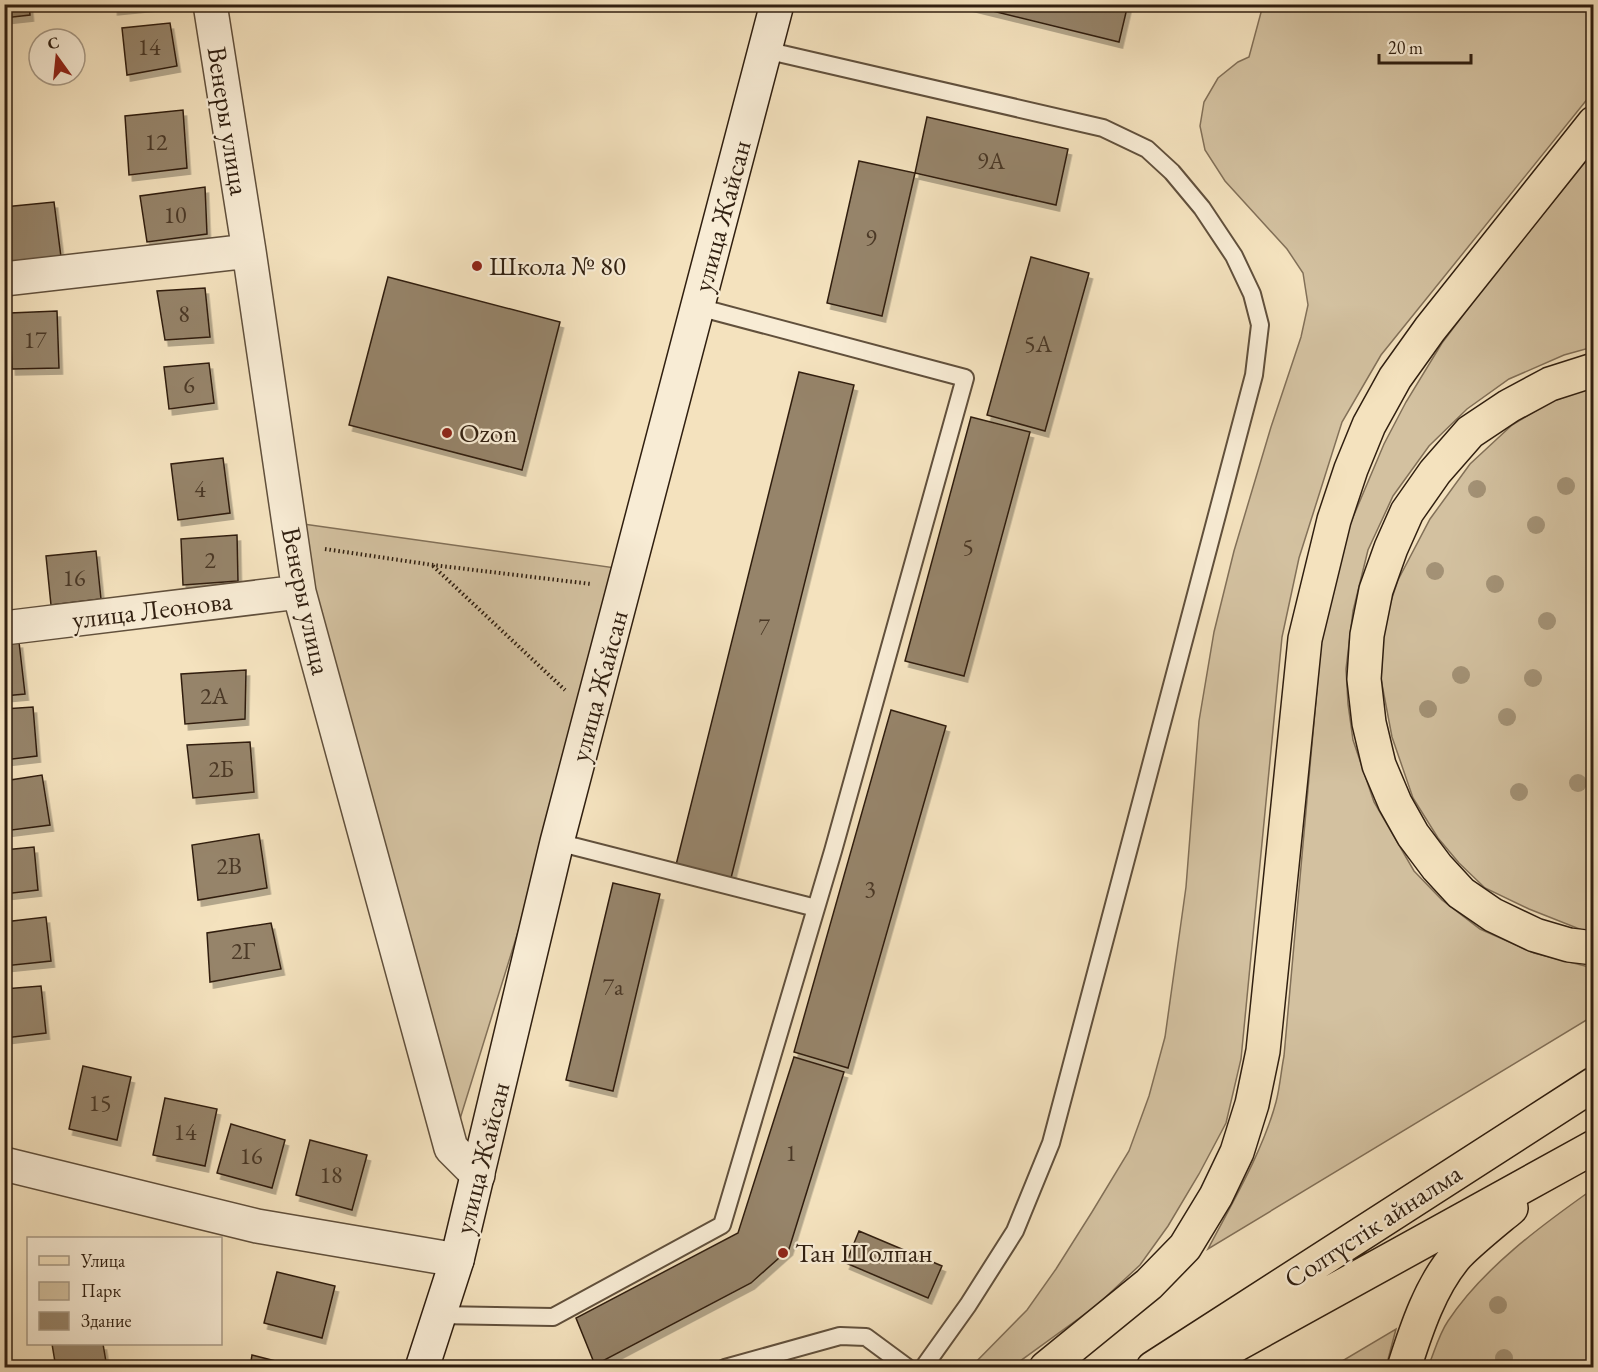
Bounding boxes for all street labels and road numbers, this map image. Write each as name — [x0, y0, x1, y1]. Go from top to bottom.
street label: Венеры улица — [199, 44, 258, 198]
street label: улица Жайсан — [685, 136, 759, 295]
street label: Венеры улица — [274, 524, 339, 678]
street label: улица Леонова — [70, 582, 234, 637]
street label: улица Жайсан — [562, 606, 636, 765]
street label: улица Жайсан — [446, 1078, 517, 1238]
street label: Солтүстік айналма — [1277, 1155, 1468, 1296]

